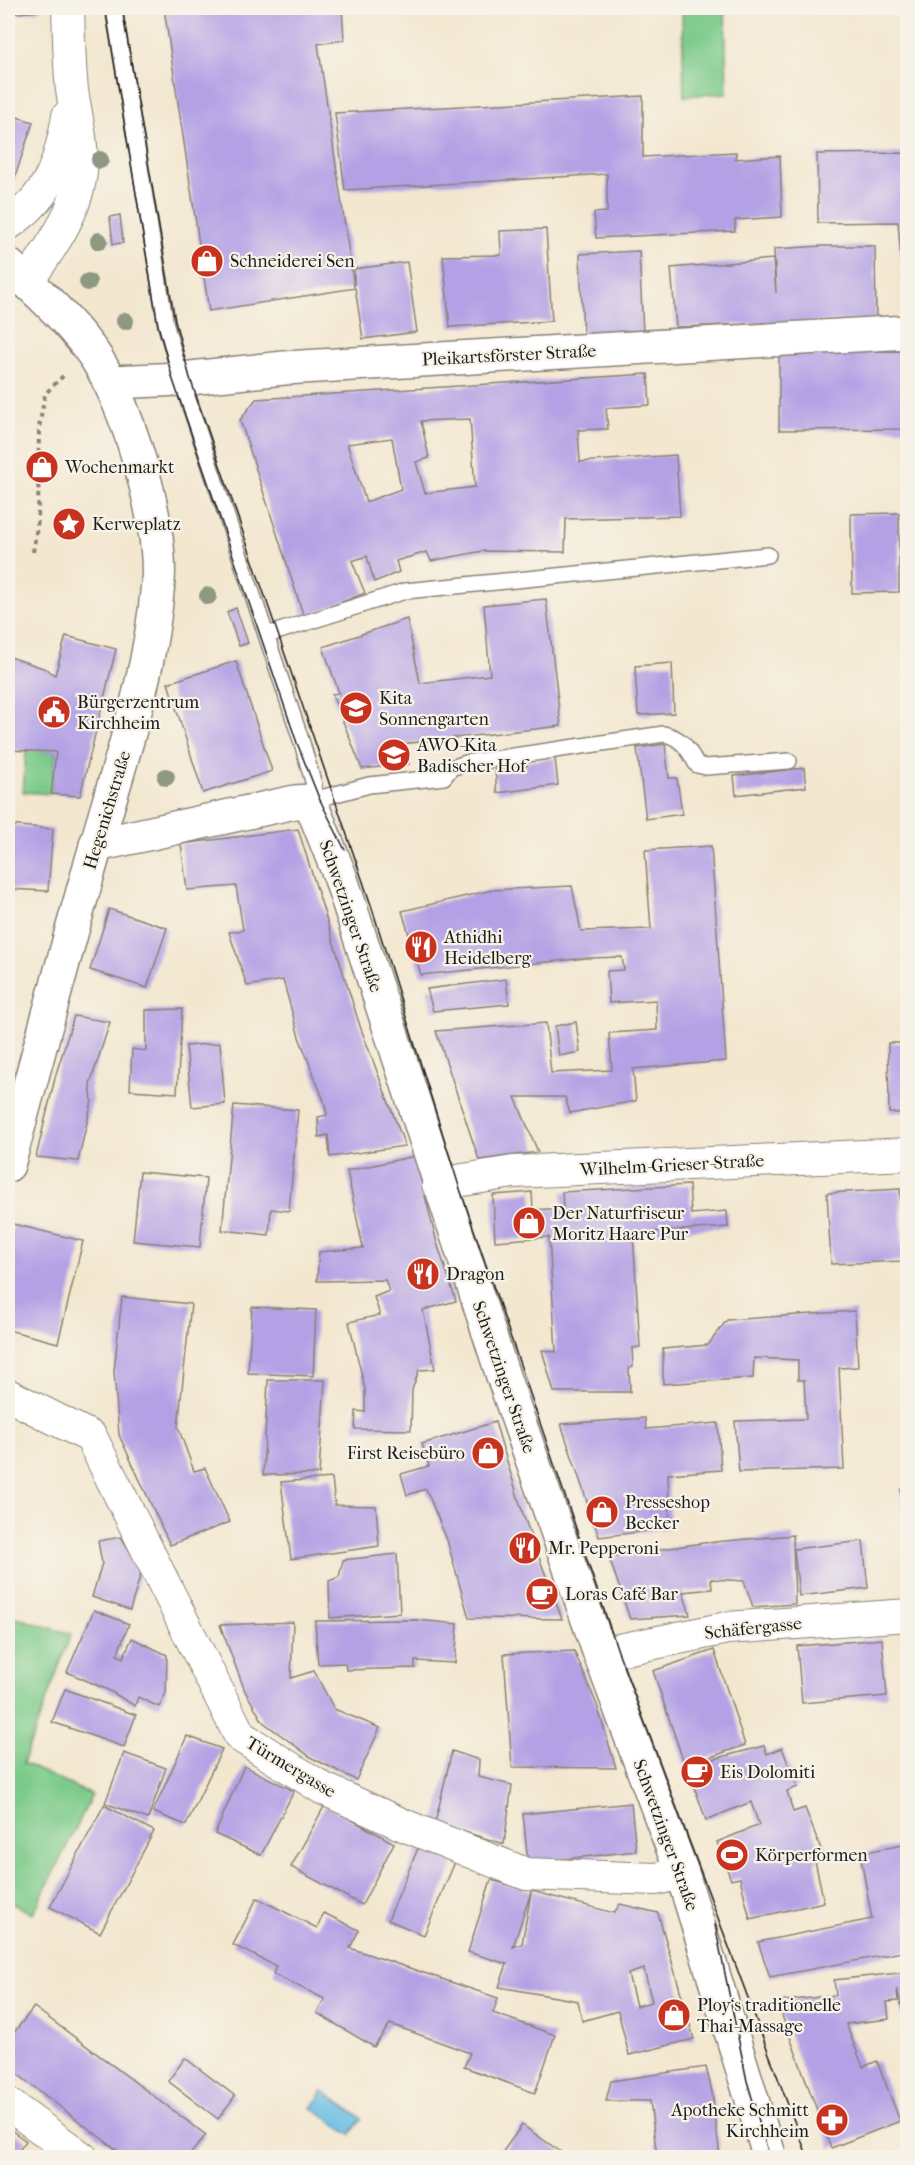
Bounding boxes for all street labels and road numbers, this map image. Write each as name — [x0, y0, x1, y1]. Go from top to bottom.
street label: Pleikartsförster Straße — [421, 340, 597, 371]
street label: Hegenichstraße — [79, 748, 136, 872]
street label: Schwetzinger Straße — [315, 837, 386, 995]
street label: Wilhelm-Grieser-Straße — [579, 1150, 765, 1181]
street label: Schwetzinger Straße — [468, 1298, 539, 1456]
street label: Schäfergasse — [703, 1613, 803, 1644]
street label: Türmergasse — [242, 1732, 340, 1803]
street label: Schwetzinger Straße — [628, 1757, 703, 1914]

